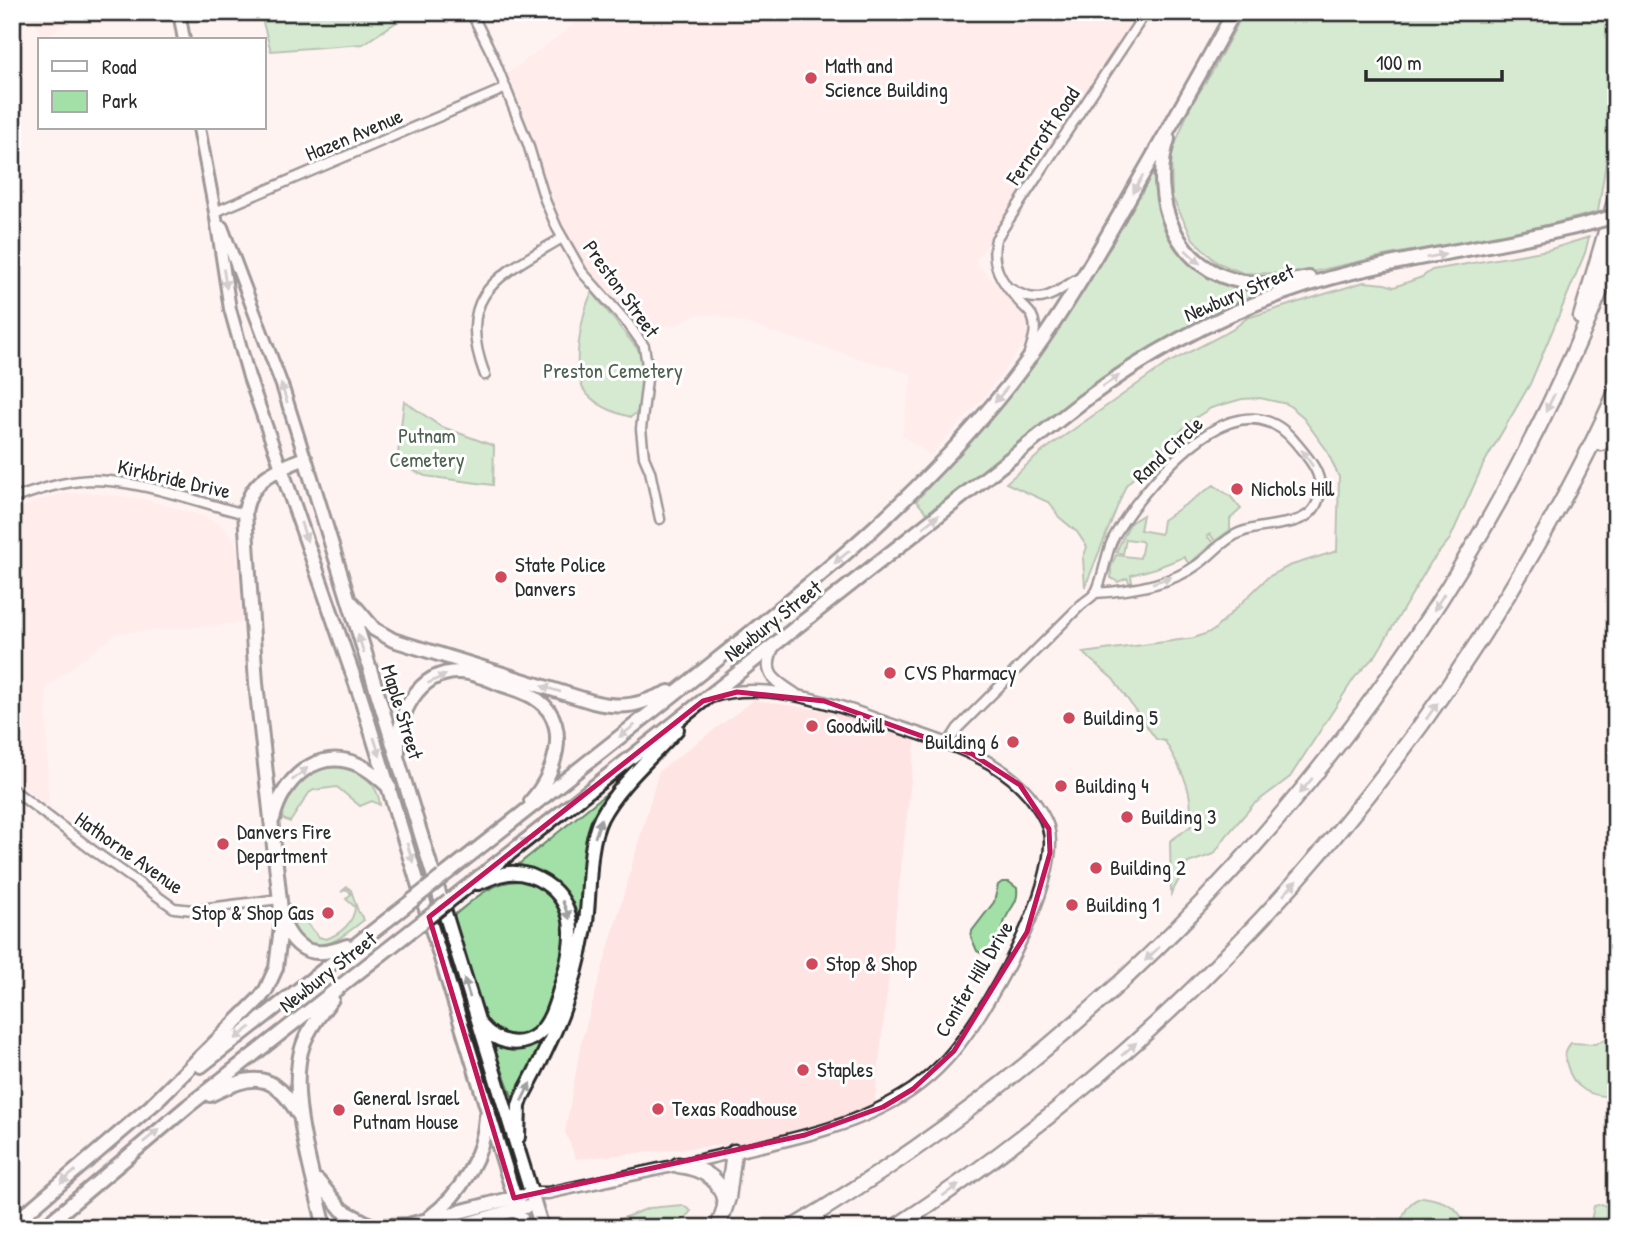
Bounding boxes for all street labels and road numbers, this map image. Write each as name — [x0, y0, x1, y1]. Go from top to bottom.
street label: Ferncroft Road — [999, 81, 1086, 191]
street label: Hazen Avenue — [301, 101, 407, 168]
street label: Preston Street — [576, 234, 667, 344]
street label: Newbury Street — [1179, 256, 1299, 329]
street label: Rand Circle — [1126, 409, 1209, 490]
street label: Kirkbride Drive — [115, 451, 233, 506]
street label: Newbury Street — [718, 573, 828, 668]
street label: Maple Street — [374, 661, 431, 763]
street label: Hathorne Avenue — [69, 804, 189, 901]
street label: Conifer Hill Drive — [927, 915, 1020, 1042]
street label: Newbury Street — [273, 924, 383, 1019]

